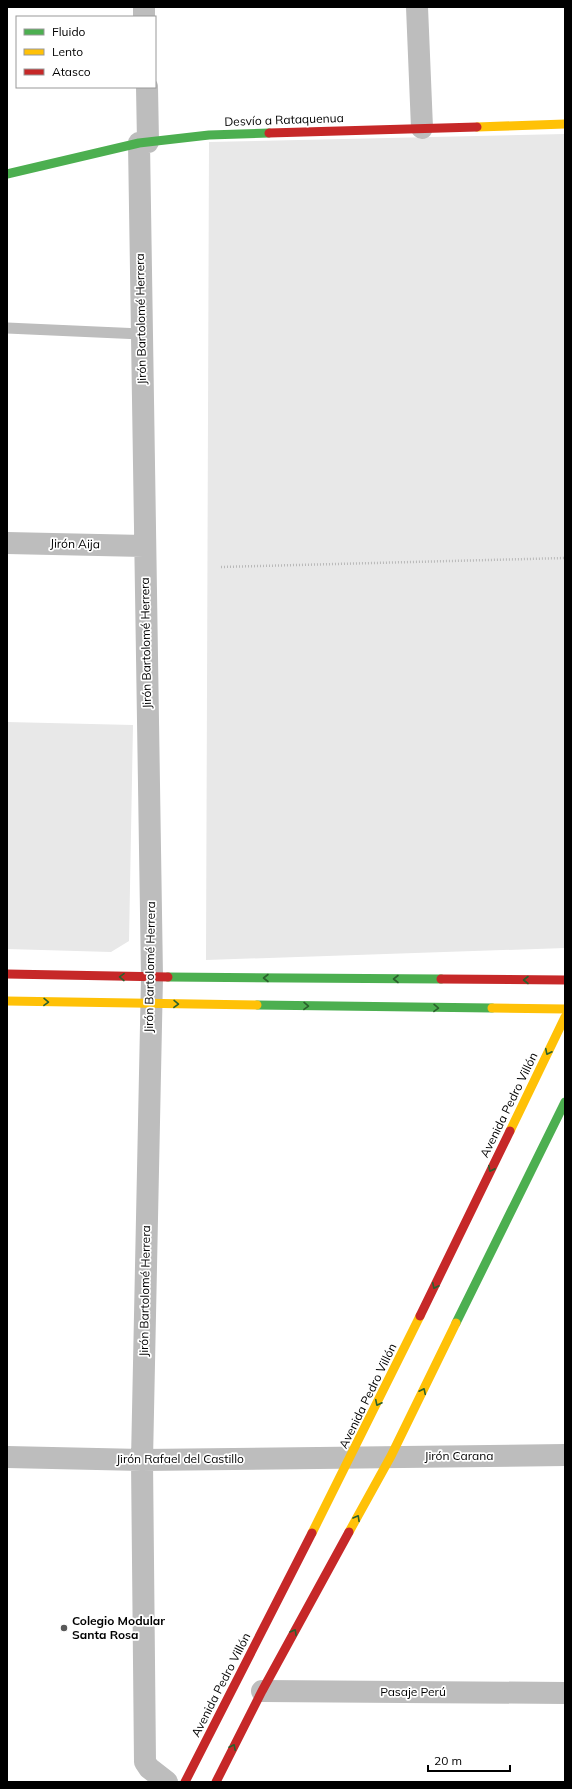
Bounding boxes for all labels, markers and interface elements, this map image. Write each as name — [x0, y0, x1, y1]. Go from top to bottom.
legend — [16, 16, 156, 88]
text: Fluido — [52, 24, 86, 39]
text: Lento — [52, 44, 83, 59]
text: Atasco — [52, 64, 91, 79]
street label: Desvío a Rataquenua — [224, 110, 344, 129]
street label: Jirón Bartolomé Herrera — [132, 253, 149, 385]
street label: Jirón Aija — [50, 536, 100, 551]
street label: Jirón Bartolomé Herrera — [137, 577, 154, 709]
street label: Jirón Bartolomé Herrera — [141, 901, 158, 1033]
one-way arrow — [119, 972, 125, 981]
one-way arrow — [263, 974, 269, 982]
one-way arrow — [393, 975, 399, 983]
one-way arrow — [523, 976, 529, 984]
one-way arrow — [43, 998, 49, 1006]
one-way arrow — [173, 1000, 179, 1008]
one-way arrow — [303, 1002, 309, 1010]
one-way arrow — [433, 1004, 439, 1012]
one-way arrow — [545, 1048, 553, 1055]
street label: Avenida Pedro Villón — [477, 1050, 541, 1160]
one-way arrow — [488, 1165, 496, 1173]
street label: Jirón Bartolomé Herrera — [136, 1225, 153, 1357]
one-way arrow — [432, 1282, 440, 1290]
street label: Avenida Pedro Villón — [336, 1341, 400, 1451]
one-way arrow — [418, 1387, 426, 1395]
one-way arrow — [375, 1399, 383, 1407]
street label: Jirón Carana — [424, 1448, 494, 1463]
street label: Jirón Rafael del Castillo — [116, 1451, 244, 1466]
one-way arrow — [352, 1515, 359, 1522]
place label: Colegio Modular Santa Rosa — [72, 1613, 165, 1642]
marker: Colegio Modular Santa Rosa — [59, 1623, 69, 1633]
one-way arrow — [289, 1629, 297, 1636]
street label: Avenida Pedro Villón — [188, 1630, 253, 1739]
street label: Pasaje Perú — [380, 1684, 446, 1699]
one-way arrow — [228, 1744, 236, 1751]
scale bar — [428, 1747, 510, 1773]
text: 20 m — [434, 1753, 462, 1768]

